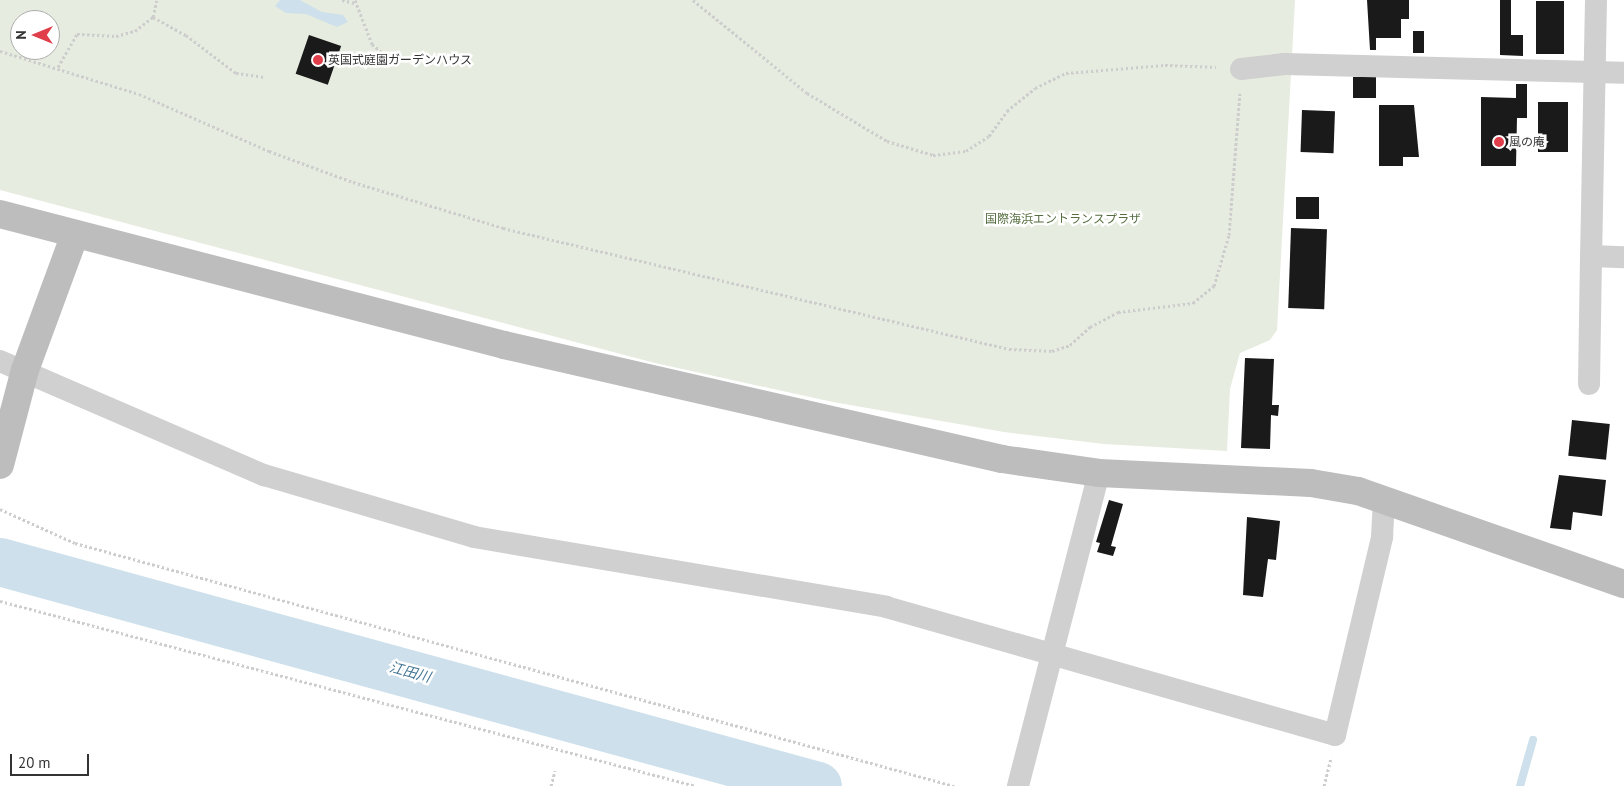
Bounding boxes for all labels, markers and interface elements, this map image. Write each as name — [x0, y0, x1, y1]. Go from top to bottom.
north arrow — [10, 10, 60, 60]
text: N — [12, 30, 30, 40]
place label: 英国式庭園ガーデンハウス — [328, 53, 472, 67]
marker: 英国式庭園ガーデンハウス — [312, 54, 324, 66]
place label: 風の庵 — [1509, 135, 1545, 149]
marker: 風の庵 — [1493, 136, 1505, 148]
park label: 国際海浜エントランスプラザ — [985, 212, 1141, 226]
water label: 江田川 — [388, 658, 432, 686]
scale bar — [12, 744, 91, 776]
text: 20 m — [18, 753, 51, 772]

